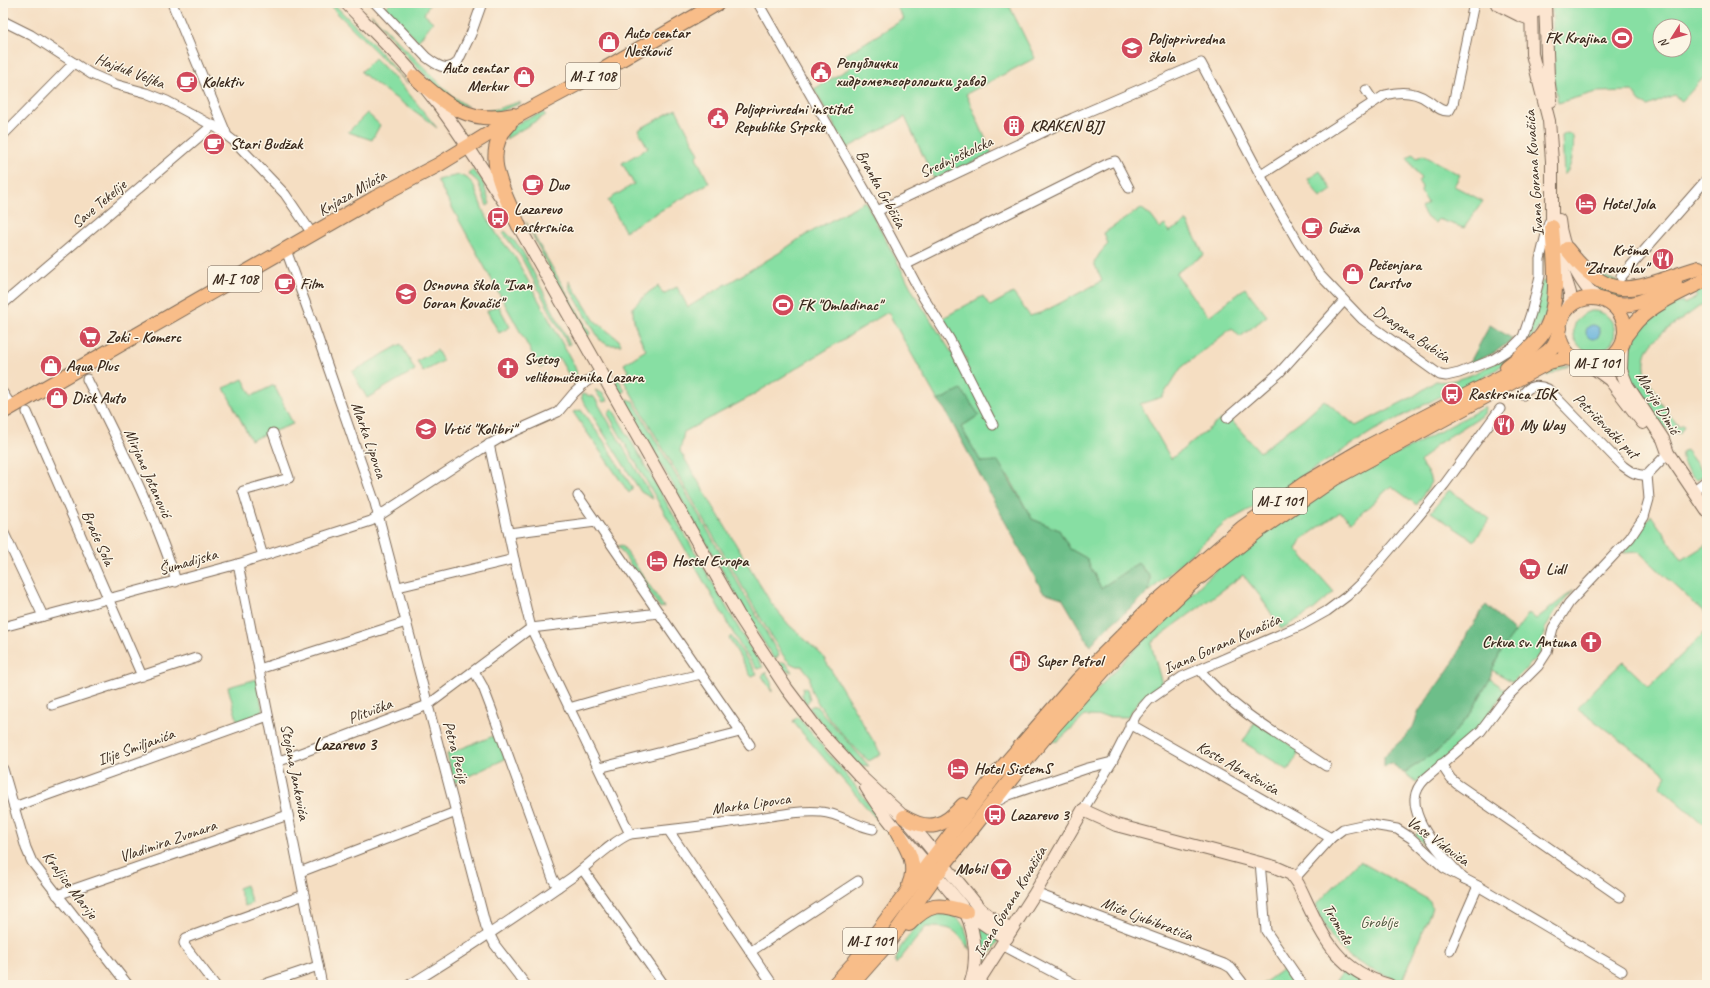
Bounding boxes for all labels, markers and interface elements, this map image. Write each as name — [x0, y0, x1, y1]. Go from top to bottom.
north arrow — [1652, 18, 1692, 58]
place label: Auto centar Nešković — [624, 23, 692, 61]
sports icon: FK Krajina — [1609, 25, 1635, 51]
place label: FK Krajina — [1545, 28, 1607, 48]
shop icon: Auto centar Nešković — [596, 29, 622, 55]
place label: Poljoprivredna škola — [1148, 29, 1226, 67]
school or university icon: Poljoprivredna škola — [1119, 35, 1145, 61]
text: N — [1655, 35, 1672, 51]
street label: Hajduk Veljka — [93, 49, 168, 94]
place label: Републички хидрометеоролошки завод — [836, 53, 987, 91]
place label: Auto centar Merkur — [442, 58, 510, 96]
public building icon: Републички хидрометеоролошки завод — [808, 59, 834, 85]
road number: M-I 108 — [566, 63, 620, 89]
shop icon: Auto centar Merkur — [511, 64, 537, 90]
cafe icon: Kolektiv — [174, 69, 200, 95]
place label: Kolektiv — [202, 72, 245, 92]
place label: Poljoprivredni institut Republike Srpske — [734, 99, 854, 137]
public building icon: Poljoprivredni institut Republike Srpske — [705, 105, 731, 131]
street label: Ivana Gorana Kovačića — [1520, 108, 1548, 237]
building icon: KRAKEN BJJ — [1001, 113, 1027, 139]
place label: KRAKEN BJJ — [1030, 116, 1106, 136]
cafe icon: Stari Budžak — [201, 131, 227, 157]
street label: Srednjoškolska — [916, 131, 997, 183]
place label: Stari Budžak — [230, 134, 304, 154]
street label: Branka Grbčića — [851, 146, 911, 232]
street label: Knjaza Miloša — [314, 165, 391, 221]
cafe icon: Duo — [520, 172, 546, 198]
street label: Save Tekelije — [67, 174, 132, 233]
place label: Duo — [548, 175, 571, 195]
hotel icon: Hotel Jola — [1573, 191, 1599, 217]
place label: Hotel Jola — [1602, 194, 1657, 214]
place label: Lazarevo raskrsnica — [514, 199, 574, 237]
bus stop icon: Lazarevo raskrsnica — [485, 205, 511, 231]
cafe icon: Gužva — [1299, 215, 1325, 241]
place label: Gužva — [1328, 218, 1361, 238]
place label: Krčma "Zdravo lav" — [1583, 240, 1652, 278]
restaurant icon: Krčma "Zdravo lav" — [1650, 246, 1676, 272]
place label: Pečenjara Carstvo — [1368, 255, 1423, 293]
shop icon: Pečenjara Carstvo — [1340, 261, 1366, 287]
road number: M-I 108 — [208, 266, 262, 292]
cafe icon: Film — [272, 271, 298, 297]
place label: Film — [300, 274, 325, 294]
place label: Osnovna škola "Ivan Goran Kovačić" — [422, 275, 533, 313]
school or university icon: Osnovna škola "Ivan Goran Kovačić" — [393, 281, 419, 307]
sports icon: FK "Omladinac" — [770, 292, 796, 318]
place label: FK "Omladinac" — [798, 295, 886, 315]
street label: Dragana Bubića — [1370, 301, 1455, 368]
supermarket icon: Zoki - Komerc — [77, 324, 103, 350]
place label: Zoki - Komerc — [106, 327, 182, 347]
place label: Svetog velikomučenika Lazara — [524, 349, 645, 387]
road number: M-I 101 — [1570, 350, 1624, 376]
shop icon: Aqua Plus — [38, 353, 64, 379]
church icon: Svetog velikomučenika Lazara — [495, 355, 521, 381]
place label: Aqua Plus — [66, 356, 119, 376]
street label: Marije Dimić — [1631, 368, 1686, 440]
bus stop icon: Raskrsnica IGK — [1439, 381, 1465, 407]
place label: Raskrsnica IGK — [1468, 384, 1559, 404]
shop icon: Disk Auto — [44, 385, 70, 411]
place label: Disk Auto — [72, 388, 127, 408]
street label: Petričevački put — [1569, 389, 1645, 465]
street label: Marka Lipovca — [347, 399, 392, 482]
restaurant icon: My Way — [1491, 412, 1517, 438]
place label: My Way — [1520, 415, 1566, 435]
school or university icon: Vrtić "Kolibri" — [413, 416, 439, 442]
place label: Vrtić "Kolibri" — [442, 419, 520, 439]
street label: Mirjane Jotanović — [119, 425, 177, 523]
road number: M-I 101 — [1253, 488, 1307, 514]
street label: Braće Sola — [77, 507, 120, 570]
street label: Šumadijska — [156, 544, 221, 580]
hotel icon: Hostel Evropa — [644, 548, 670, 574]
place label: Hostel Evropa — [672, 551, 750, 571]
supermarket icon: Lidl — [1517, 556, 1543, 582]
place label: Lidl — [1546, 559, 1569, 579]
street label: Ivana Gorana Kovačića — [1160, 609, 1285, 679]
church icon: Crkva sv. Antuna — [1578, 629, 1604, 655]
place label: Crkva sv. Antuna — [1482, 632, 1577, 652]
fuel station icon: Super Petrol — [1007, 648, 1033, 674]
place label: Super Petrol — [1036, 651, 1106, 671]
street label: Plitvička — [345, 693, 396, 728]
street label: Petra Pecije — [438, 719, 474, 787]
street label: Stojana Jankovića — [276, 722, 314, 823]
street label: Ilije Smiljanića — [95, 724, 178, 770]
district label: Lazarevo 3 — [314, 734, 378, 755]
street label: Koste Abraševića — [1193, 736, 1284, 800]
hotel icon: Hotel SistemS — [945, 756, 971, 782]
place label: Hotel SistemS — [974, 759, 1054, 779]
street label: Marka Lipovca — [710, 788, 793, 819]
bus stop icon: Lazarevo 3 — [982, 802, 1008, 828]
place label: Lazarevo 3 — [1010, 805, 1071, 825]
street label: Vase Vidovića — [1403, 812, 1474, 871]
street label: Vladimira Zvonara — [117, 815, 220, 867]
street label: Ivana Gorana Kovačića — [969, 842, 1052, 961]
street label: Kraljice Marije — [38, 847, 103, 924]
bar icon: Mobil — [988, 856, 1014, 882]
place label: Mobil — [955, 859, 989, 879]
street label: Miće Ljubibratića — [1098, 892, 1196, 946]
street label: Tromeđe — [1318, 900, 1359, 950]
park label: Groblje — [1360, 912, 1399, 932]
road number: M-I 101 — [843, 928, 897, 954]

